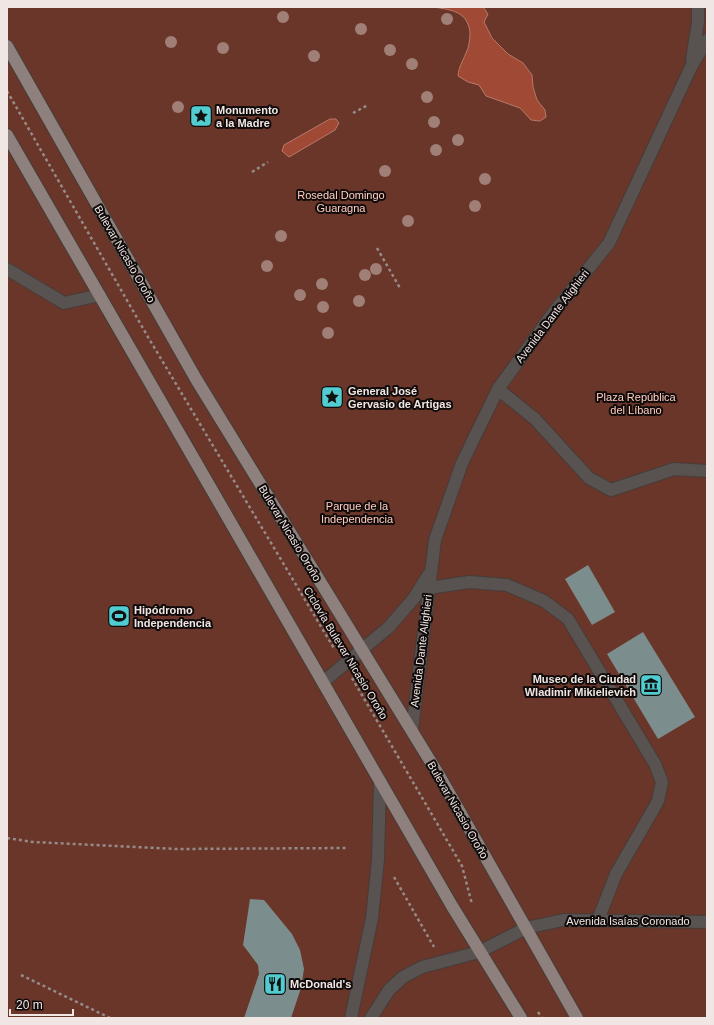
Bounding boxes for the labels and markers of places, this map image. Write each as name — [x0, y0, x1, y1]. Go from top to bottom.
place icon: Monumento a la Madre — [188, 103, 214, 129]
place label: Monumento a la Madre — [216, 104, 279, 129]
place icon: General José Gervasio de Artigas — [319, 384, 345, 410]
place label: General José Gervasio de Artigas — [348, 385, 452, 410]
sports icon: Hipódromo Independencia — [106, 603, 132, 629]
place label: Hipódromo Independencia — [134, 604, 212, 629]
museum icon: Museo de la Ciudad Wladimir Mikielievich — [638, 672, 664, 698]
place label: Museo de la Ciudad Wladimir Mikielievich — [525, 673, 636, 698]
restaurant icon: McDonald's — [262, 971, 288, 997]
place label: McDonald's — [290, 978, 351, 990]

